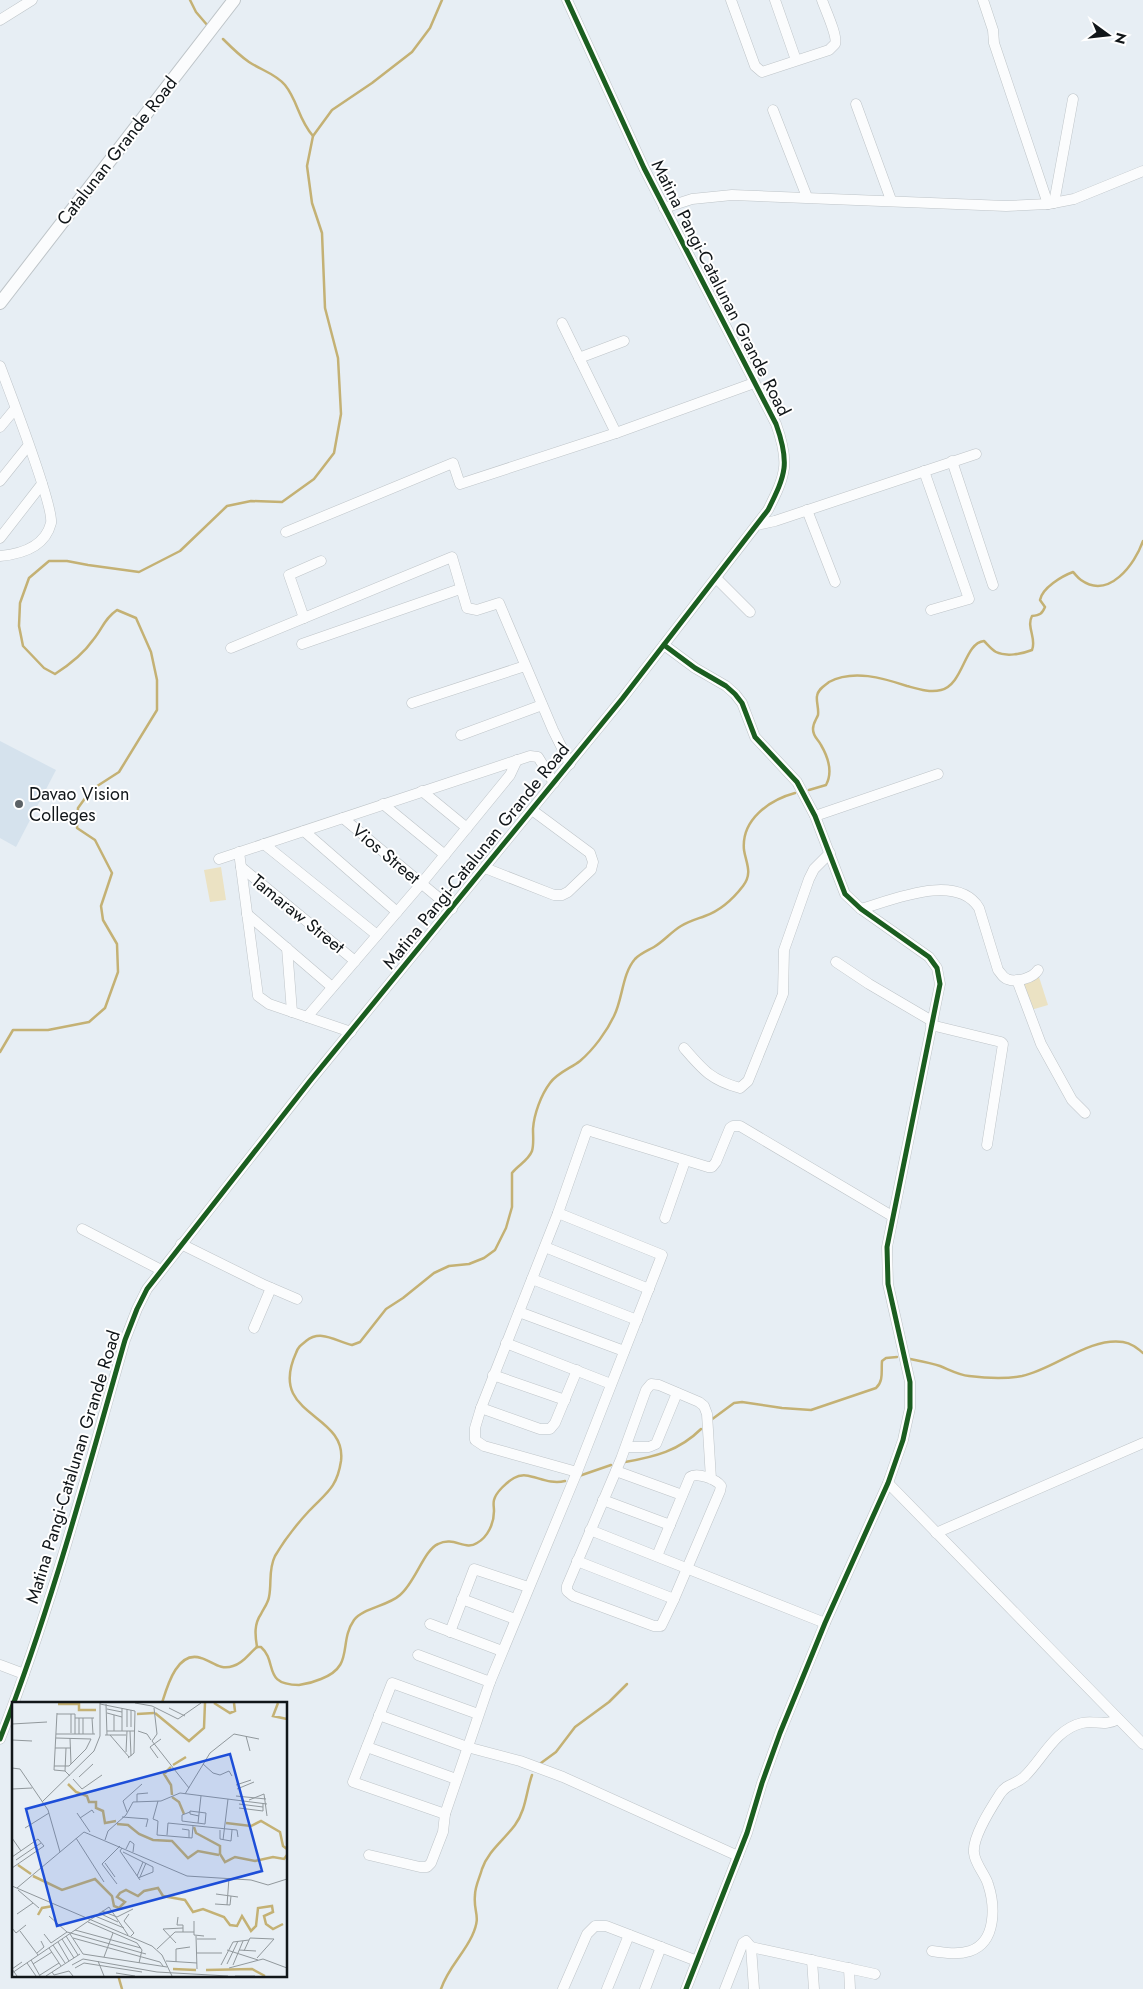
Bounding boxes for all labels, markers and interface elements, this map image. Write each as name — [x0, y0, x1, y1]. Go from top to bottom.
north arrow — [1083, 10, 1133, 60]
text: N — [1109, 30, 1132, 46]
street label: Catalunan Grande Road — [51, 71, 183, 231]
street label: Matina Pangi-Catalunan Grande Road — [645, 155, 797, 421]
street label: Matina Pangi-Catalunan Grande Road — [376, 737, 576, 975]
place label: Davao Vision Colleges — [29, 781, 129, 828]
marker: Davao Vision Colleges — [13, 798, 25, 810]
street label: Vios Street — [346, 818, 426, 891]
street label: Tamaraw Street — [246, 868, 351, 960]
street label: Matina Pangi-Catalunan Grande Road — [19, 1327, 127, 1607]
inset map — [12, 1702, 288, 1976]

